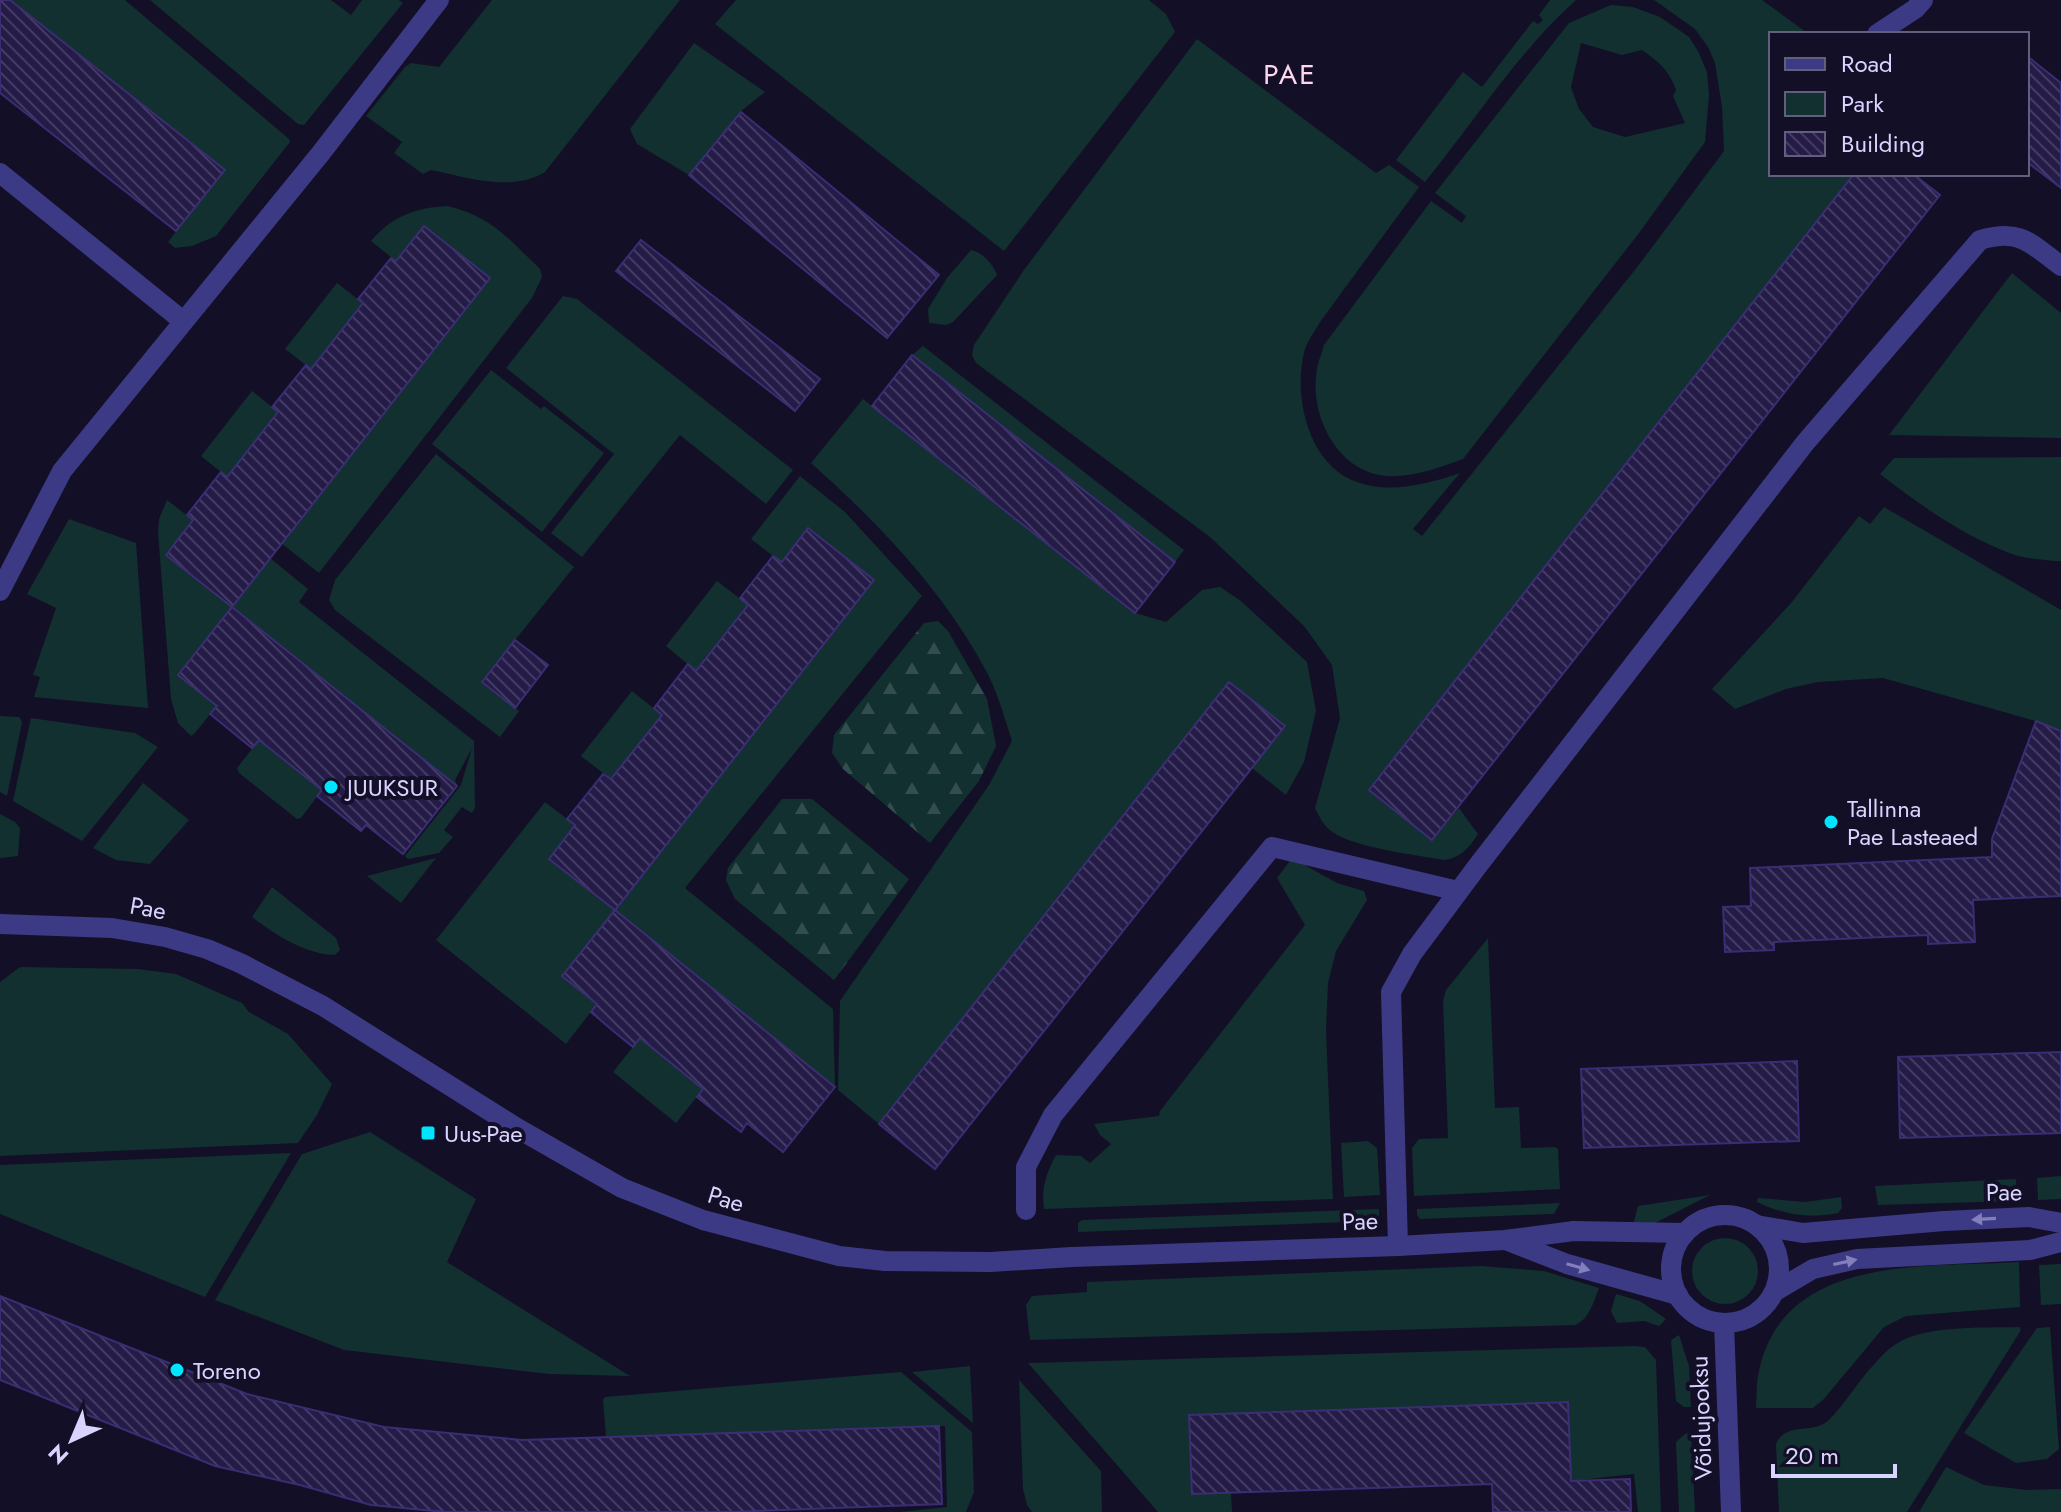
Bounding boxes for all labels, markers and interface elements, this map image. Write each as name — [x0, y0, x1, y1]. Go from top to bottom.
legend — [1769, 32, 2029, 176]
text: Road — [1841, 46, 1893, 81]
district label: PAE — [1263, 54, 1317, 95]
text: Park — [1841, 86, 1884, 121]
text: Building — [1841, 126, 1925, 161]
place label: JUUKSUR — [344, 770, 439, 805]
marker: JUUKSUR — [322, 778, 340, 796]
place label: Tallinna Pae Lasteaed — [1847, 791, 1978, 854]
marker: Tallinna Pae Lasteaed — [1822, 813, 1840, 831]
street label: Pae — [127, 888, 169, 928]
place label: Uus-Pae — [444, 1116, 523, 1151]
marker: Uus-Pae — [419, 1124, 437, 1142]
street label: Pae — [1986, 1174, 2022, 1210]
street label: Pae — [704, 1177, 748, 1221]
street label: Pae — [1341, 1203, 1379, 1239]
one-way arrow — [1971, 1212, 1996, 1225]
one-way arrow — [1833, 1255, 1858, 1268]
one-way arrow — [1566, 1261, 1590, 1274]
place label: Toreno — [193, 1353, 261, 1388]
street label: Võidujooksu — [1681, 1355, 1721, 1481]
marker: Toreno — [168, 1361, 186, 1379]
north arrow — [32, 1400, 112, 1480]
scale bar — [1773, 1428, 1895, 1478]
text: N — [41, 1437, 76, 1472]
text: 20 m — [1785, 1438, 1839, 1473]

